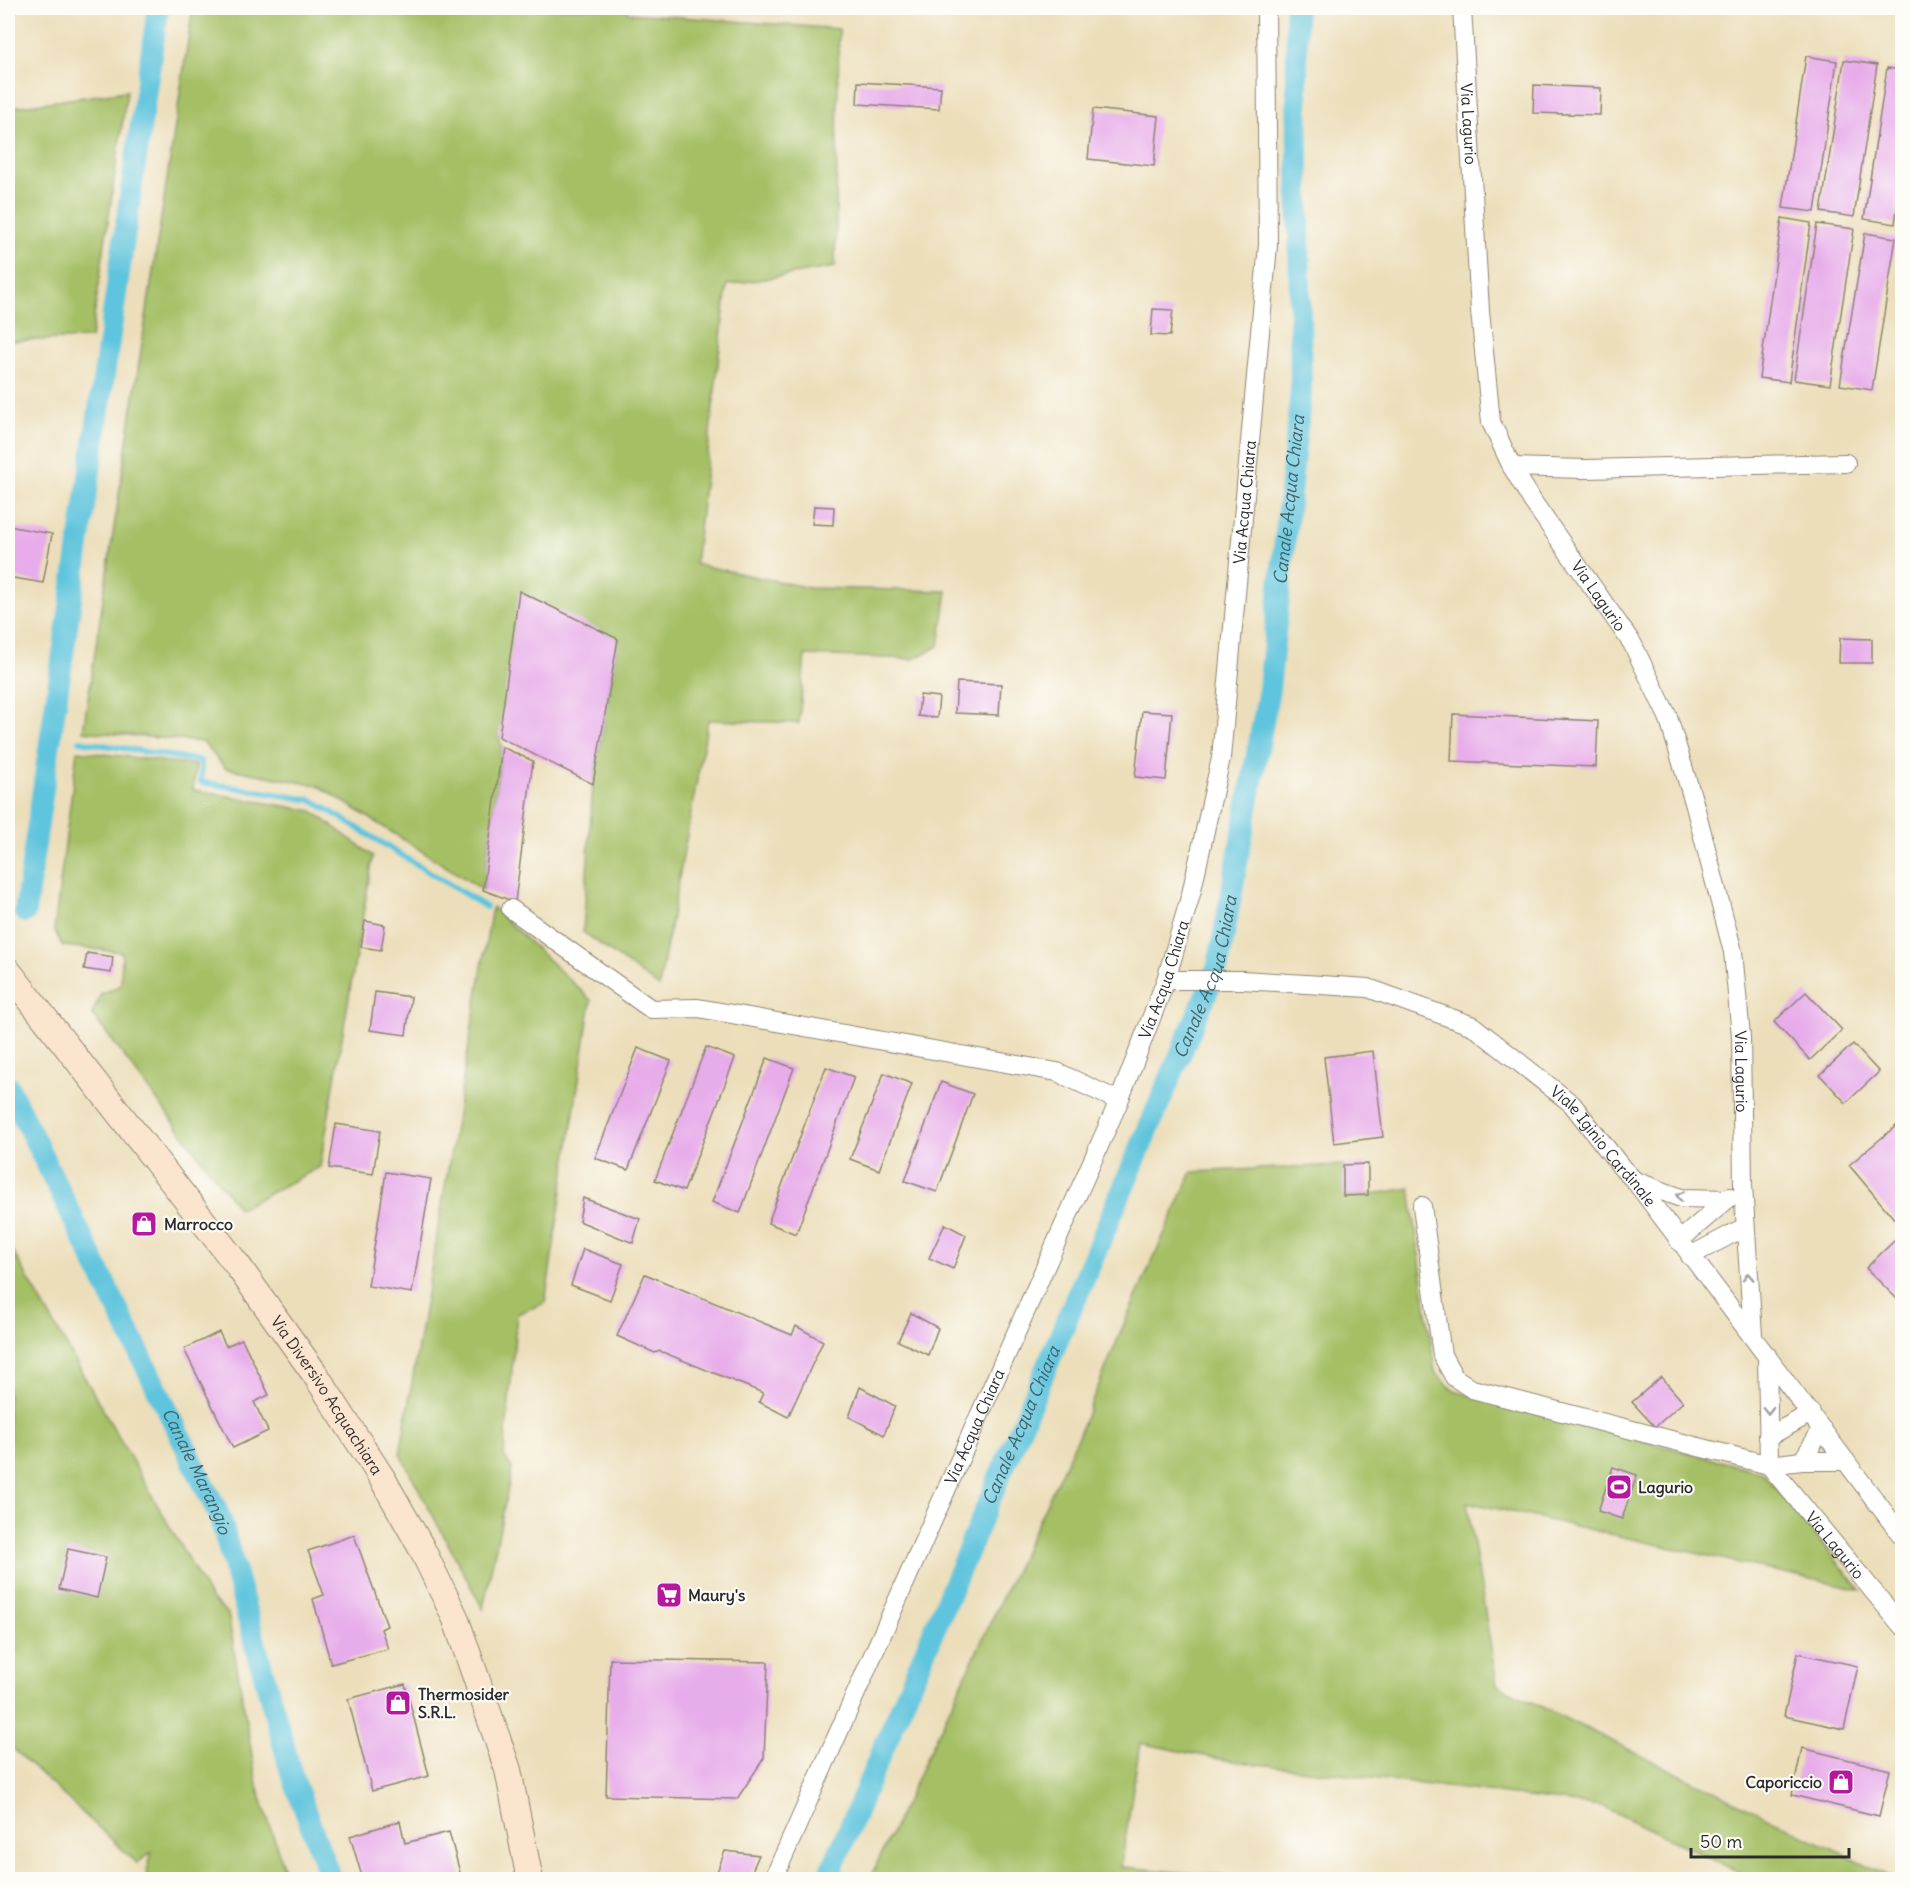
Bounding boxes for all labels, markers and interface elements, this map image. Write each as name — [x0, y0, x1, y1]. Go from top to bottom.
street label: Via Lagurio — [1456, 82, 1481, 165]
water label: Canale Acqua Chiara — [1268, 412, 1310, 586]
street label: Via Acqua Chiara — [1229, 439, 1260, 565]
street label: Via Lagurio — [1567, 557, 1630, 635]
water label: Canale Acqua Chiara — [1168, 892, 1242, 1062]
street label: Via Acqua Chiara — [1134, 918, 1193, 1042]
street label: Via Lagurio — [1731, 1030, 1752, 1113]
street label: Viale Iginio Cardinale — [1547, 1081, 1660, 1210]
one-way arrow — [1675, 1190, 1685, 1203]
shop icon: Marrocco — [129, 1209, 159, 1239]
place label: Marrocco — [164, 1214, 233, 1234]
one-way arrow — [1742, 1272, 1755, 1281]
street label: Via Diversivo Acquachiara — [267, 1312, 387, 1478]
water label: Canale Acqua Chiara — [977, 1341, 1066, 1508]
street label: Via Acqua Chiara — [940, 1366, 1009, 1487]
water label: Canale Marangio — [157, 1404, 236, 1538]
one-way arrow — [1762, 1406, 1774, 1415]
sports icon: Lagurio — [1604, 1472, 1634, 1502]
place label: Lagurio — [1638, 1477, 1693, 1498]
street label: Via Lagurio — [1802, 1507, 1869, 1583]
supermarket icon: Maury's — [654, 1580, 684, 1610]
place label: Maury's — [688, 1585, 745, 1606]
place label: Thermosider S.R.L. — [418, 1684, 510, 1722]
shop icon: Thermosider S.R.L. — [383, 1688, 413, 1718]
shop icon: Caporiccio — [1826, 1767, 1856, 1797]
place label: Caporiccio — [1746, 1772, 1822, 1793]
scale bar — [1691, 1821, 1848, 1859]
text: 50 m — [1700, 1830, 1742, 1853]

